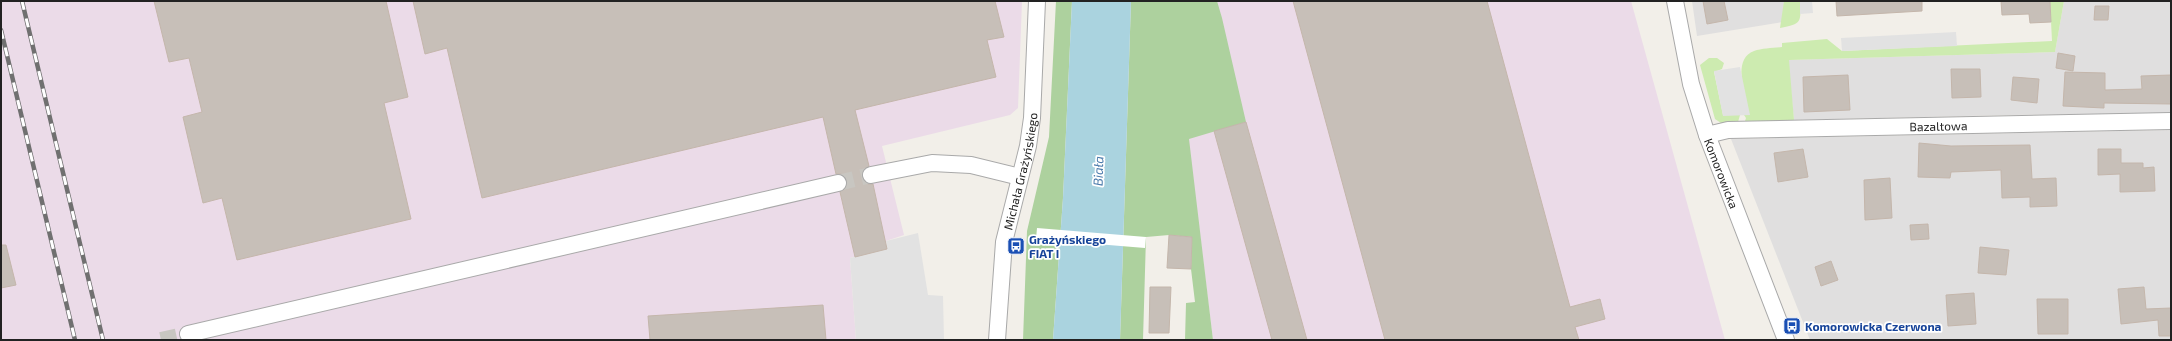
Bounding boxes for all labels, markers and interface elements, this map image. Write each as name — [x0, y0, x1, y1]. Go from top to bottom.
street label: Michała Grażyńskiego — [1000, 112, 1039, 231]
street label: Bazaltowa — [1909, 118, 1968, 133]
street label: Komorowicka — [1702, 136, 1742, 210]
water label: Biała — [1089, 156, 1107, 186]
place label: Grażyńskiego FIAT I — [1029, 232, 1106, 260]
bus stop icon: Grażyńskiego FIAT I — [1006, 236, 1026, 256]
bus stop icon: Komorowicka Czerwona — [1782, 316, 1802, 336]
place label: Komorowicka Czerwona — [1805, 319, 1942, 333]

